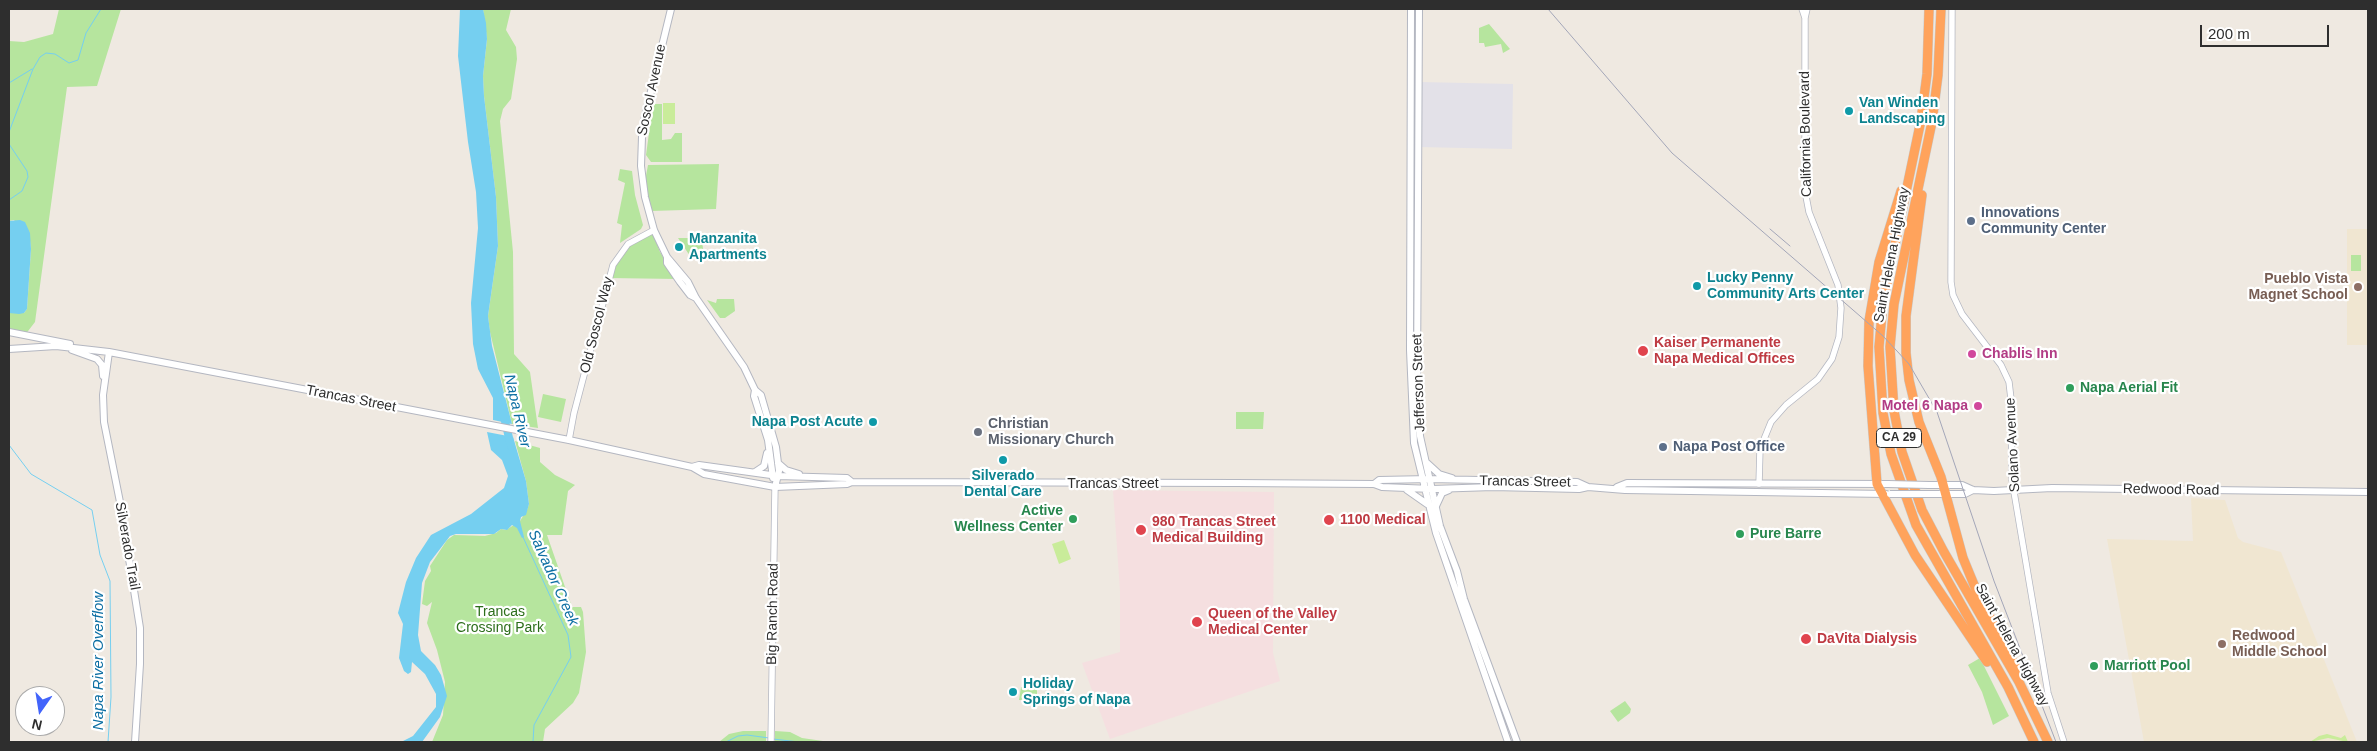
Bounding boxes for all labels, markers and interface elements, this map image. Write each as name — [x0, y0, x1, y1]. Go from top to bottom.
scale bar — [2202, 15, 2331, 47]
text: 200 m — [2208, 25, 2250, 42]
street label: Soscol Avenue — [634, 43, 670, 137]
street label: California Boulevard — [1797, 71, 1815, 197]
place label: Van Winden Landscaping — [1859, 95, 1945, 128]
marker: Van Winden Landscaping — [1843, 105, 1855, 117]
street label: Saint Helena Highway — [1871, 186, 1913, 324]
place label: Innovations Community Center — [1981, 205, 2106, 238]
marker: Innovations Community Center — [1965, 215, 1977, 227]
place label: Manzanita Apartments — [689, 231, 767, 264]
marker: Manzanita Apartments — [673, 241, 685, 253]
place label: Lucky Penny Community Arts Center — [1707, 270, 1864, 302]
place label: Pueblo Vista Magnet School — [2248, 271, 2348, 304]
street label: Old Soscol Way — [577, 275, 617, 375]
marker: Lucky Penny Community Arts Center — [1691, 280, 1703, 292]
marker: Pueblo Vista Magnet School — [2352, 281, 2364, 293]
street label: Jefferson Street — [1409, 333, 1429, 433]
place label: Kaiser Permanente Napa Medical Offices — [1654, 335, 1795, 368]
marker: Kaiser Permanente Napa Medical Offices — [1636, 344, 1650, 358]
place label: Chablis Inn — [1982, 346, 2057, 362]
marker: Chablis Inn — [1966, 348, 1978, 360]
water label: Napa River — [500, 372, 534, 450]
place label: Napa Aerial Fit — [2080, 380, 2178, 396]
street label: Trancas Street — [305, 382, 397, 416]
marker: Napa Aerial Fit — [2064, 382, 2076, 394]
street label: Solano Avenue — [2002, 397, 2024, 493]
place label: Motel 6 Napa — [1882, 398, 1968, 414]
marker: Motel 6 Napa — [1972, 400, 1984, 412]
place label: Napa Post Acute — [752, 414, 863, 430]
marker: Napa Post Acute — [867, 416, 879, 428]
place label: Christian Missionary Church — [988, 416, 1114, 448]
marker: Christian Missionary Church — [972, 426, 984, 438]
road number: CA 29 — [1876, 428, 1922, 448]
place label: Napa Post Office — [1673, 439, 1785, 455]
marker: Napa Post Office — [1657, 441, 1669, 453]
marker: Silverado Dental Care — [997, 454, 1009, 466]
place label: Silverado Dental Care — [964, 468, 1042, 501]
street label: Trancas Street — [1479, 473, 1571, 491]
street label: Trancas Street — [1067, 476, 1159, 492]
street label: Redwood Road — [2123, 481, 2219, 499]
street label: Silverado Trail — [111, 501, 143, 591]
place label: Active Wellness Center — [954, 503, 1063, 536]
place label: 1100 Medical — [1340, 512, 1426, 528]
marker: Active Wellness Center — [1067, 513, 1079, 525]
marker: 1100 Medical — [1322, 513, 1336, 527]
place label: 980 Trancas Street Medical Building — [1152, 514, 1276, 546]
marker: 980 Trancas Street Medical Building — [1134, 523, 1148, 537]
place label: Pure Barre — [1750, 526, 1822, 542]
water label: Salvador Creek — [524, 527, 582, 629]
marker: Pure Barre — [1734, 528, 1746, 540]
street label: Big Ranch Road — [764, 563, 782, 665]
street label: Saint Helena Highway — [1971, 581, 2053, 709]
water label: Napa River Overflow — [90, 592, 108, 730]
park label: Trancas Crossing Park — [456, 604, 544, 636]
place label: Queen of the Valley Medical Center — [1208, 606, 1337, 638]
marker: Queen of the Valley Medical Center — [1190, 615, 1204, 629]
place label: Redwood Middle School — [2232, 628, 2327, 660]
place label: DaVita Dialysis — [1817, 631, 1917, 647]
marker: DaVita Dialysis — [1799, 632, 1813, 646]
marker: Redwood Middle School — [2216, 638, 2228, 650]
place label: Marriott Pool — [2104, 658, 2190, 674]
marker: Marriott Pool — [2088, 660, 2100, 672]
place label: Holiday Springs of Napa — [1023, 676, 1130, 709]
north arrow — [15, 686, 65, 736]
marker: Holiday Springs of Napa — [1007, 686, 1019, 698]
text: N — [30, 716, 44, 734]

